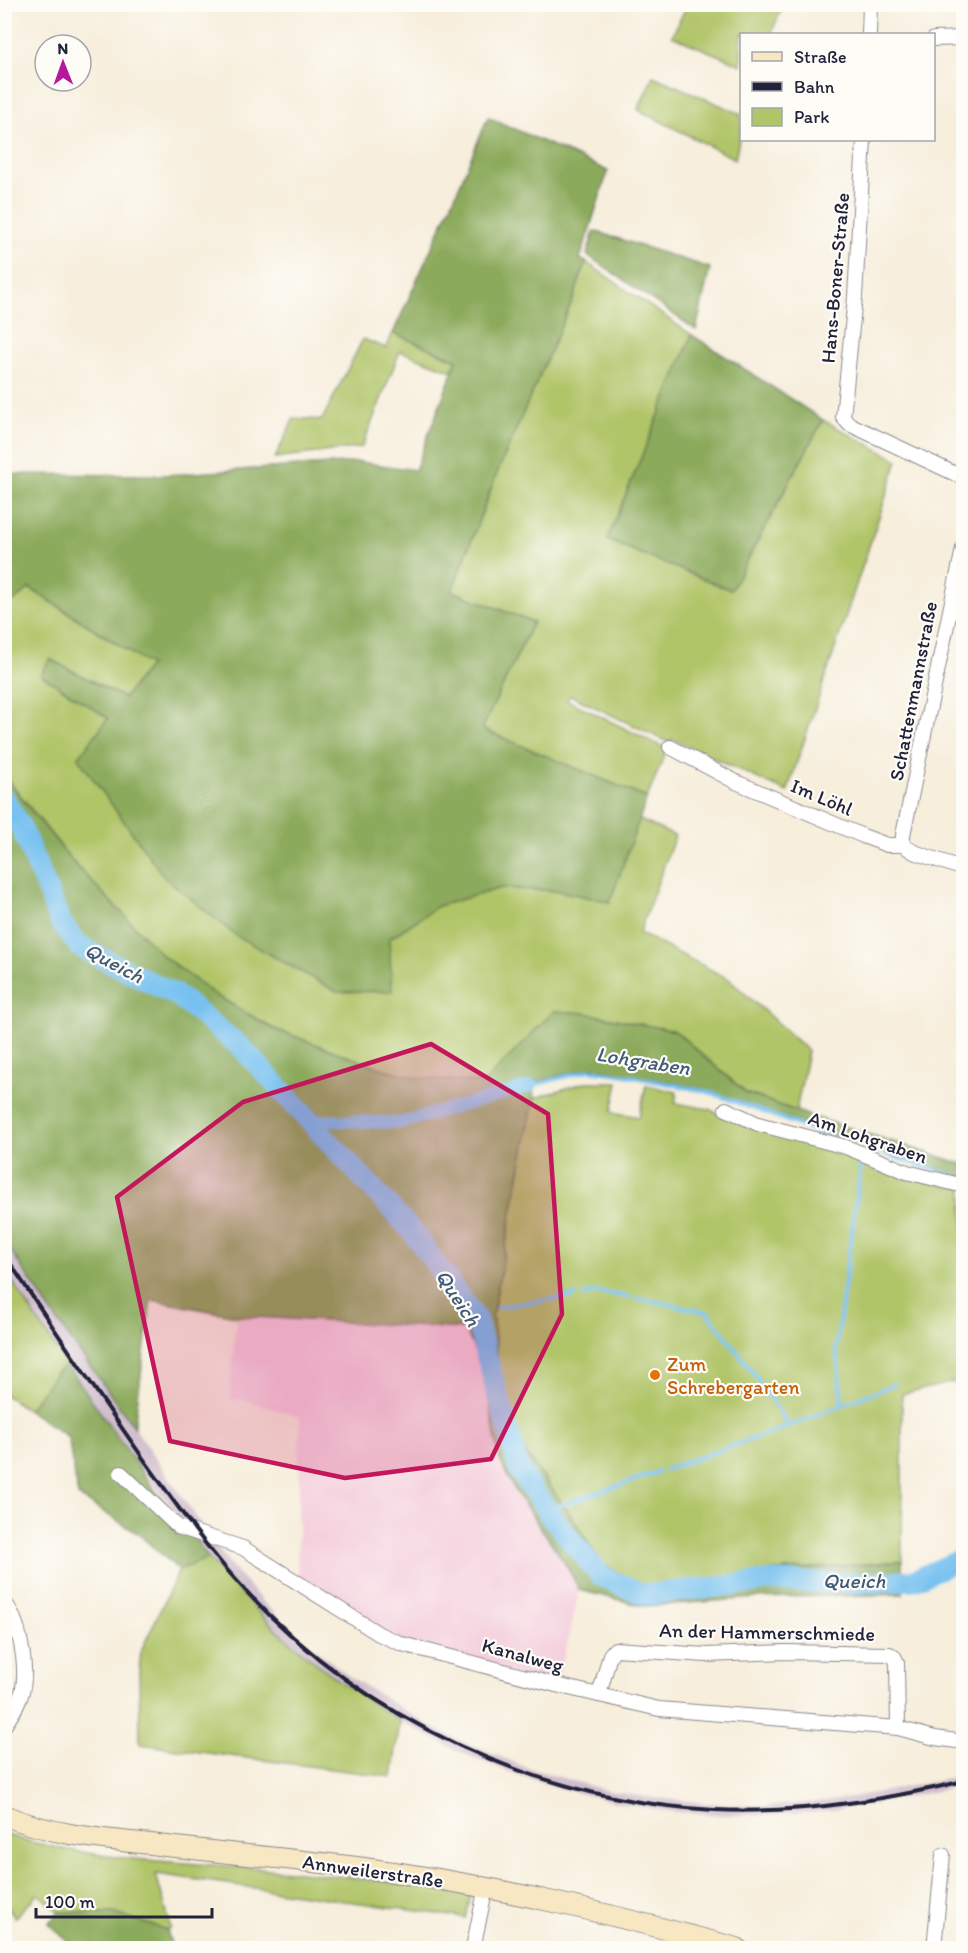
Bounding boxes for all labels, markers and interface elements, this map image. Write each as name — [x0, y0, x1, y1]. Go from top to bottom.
north arrow — [33, 33, 93, 93]
legend — [740, 33, 935, 141]
text: N — [57, 39, 68, 58]
text: Straße — [794, 46, 847, 68]
text: Bahn — [794, 76, 835, 98]
text: Park — [794, 106, 829, 128]
street label: Hans-Boner-Straße — [816, 192, 854, 364]
street label: Schattenmannstraße — [884, 599, 942, 783]
street label: Im Löhl — [787, 773, 857, 821]
water label: Queich — [81, 937, 148, 988]
water label: Lohgraben — [595, 1041, 692, 1080]
street label: Am Lohgraben — [805, 1105, 931, 1169]
water label: Queich — [431, 1265, 486, 1331]
place label: Zum Schrebergarten — [667, 1352, 800, 1399]
marker: Zum Schrebergarten — [648, 1368, 662, 1382]
water label: Queich — [823, 1568, 886, 1593]
street label: An der Hammerschmiede — [659, 1618, 875, 1646]
street label: Kanalweg — [480, 1633, 567, 1678]
street label: Annweilerstraße — [301, 1849, 445, 1893]
scale bar — [36, 1881, 212, 1919]
text: 100 m — [45, 1891, 95, 1913]

